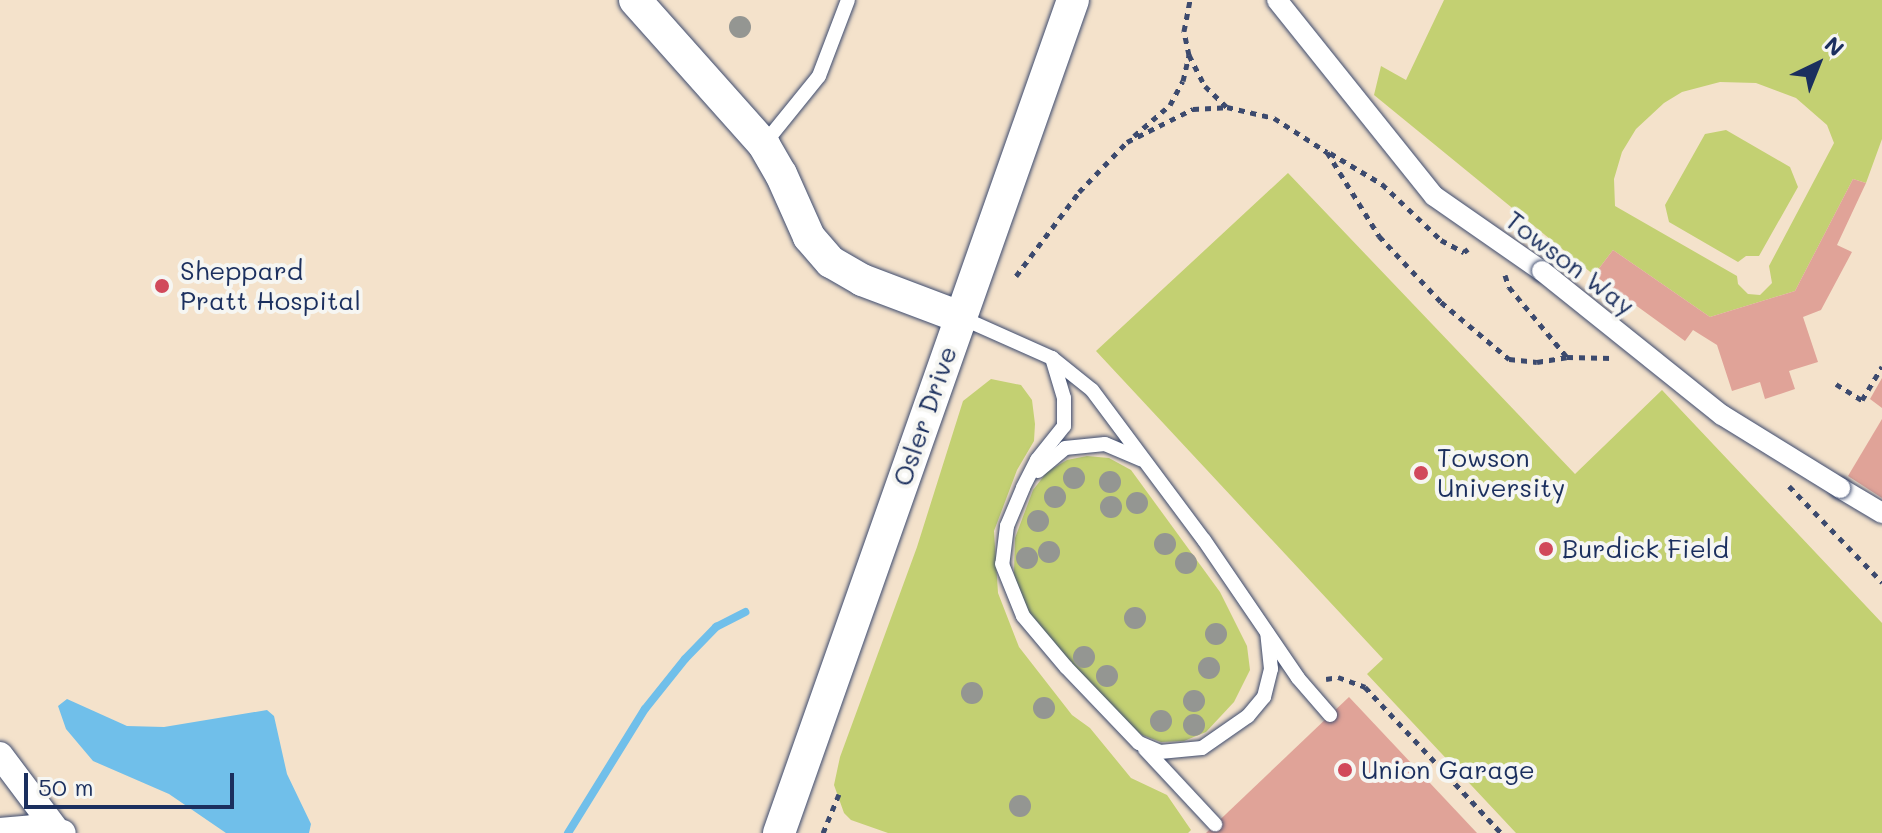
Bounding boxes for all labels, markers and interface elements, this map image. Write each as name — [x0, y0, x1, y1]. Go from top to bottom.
north arrow — [1778, 24, 1858, 104]
text: N — [1819, 30, 1851, 62]
street label: Towson Way — [1499, 204, 1641, 322]
place label: Sheppard Pratt Hospital — [180, 255, 361, 316]
marker: Sheppard Pratt Hospital — [151, 275, 173, 297]
street label: Osler Drive — [886, 342, 964, 490]
place label: Towson University — [1437, 442, 1565, 504]
marker: Towson University — [1412, 464, 1430, 482]
place label: Burdick Field — [1562, 533, 1729, 565]
marker: Burdick Field — [1537, 540, 1555, 558]
place label: Union Garage — [1361, 754, 1535, 786]
scale bar — [28, 757, 238, 807]
marker: Union Garage — [1336, 761, 1354, 779]
text: 50 m — [38, 771, 94, 802]

